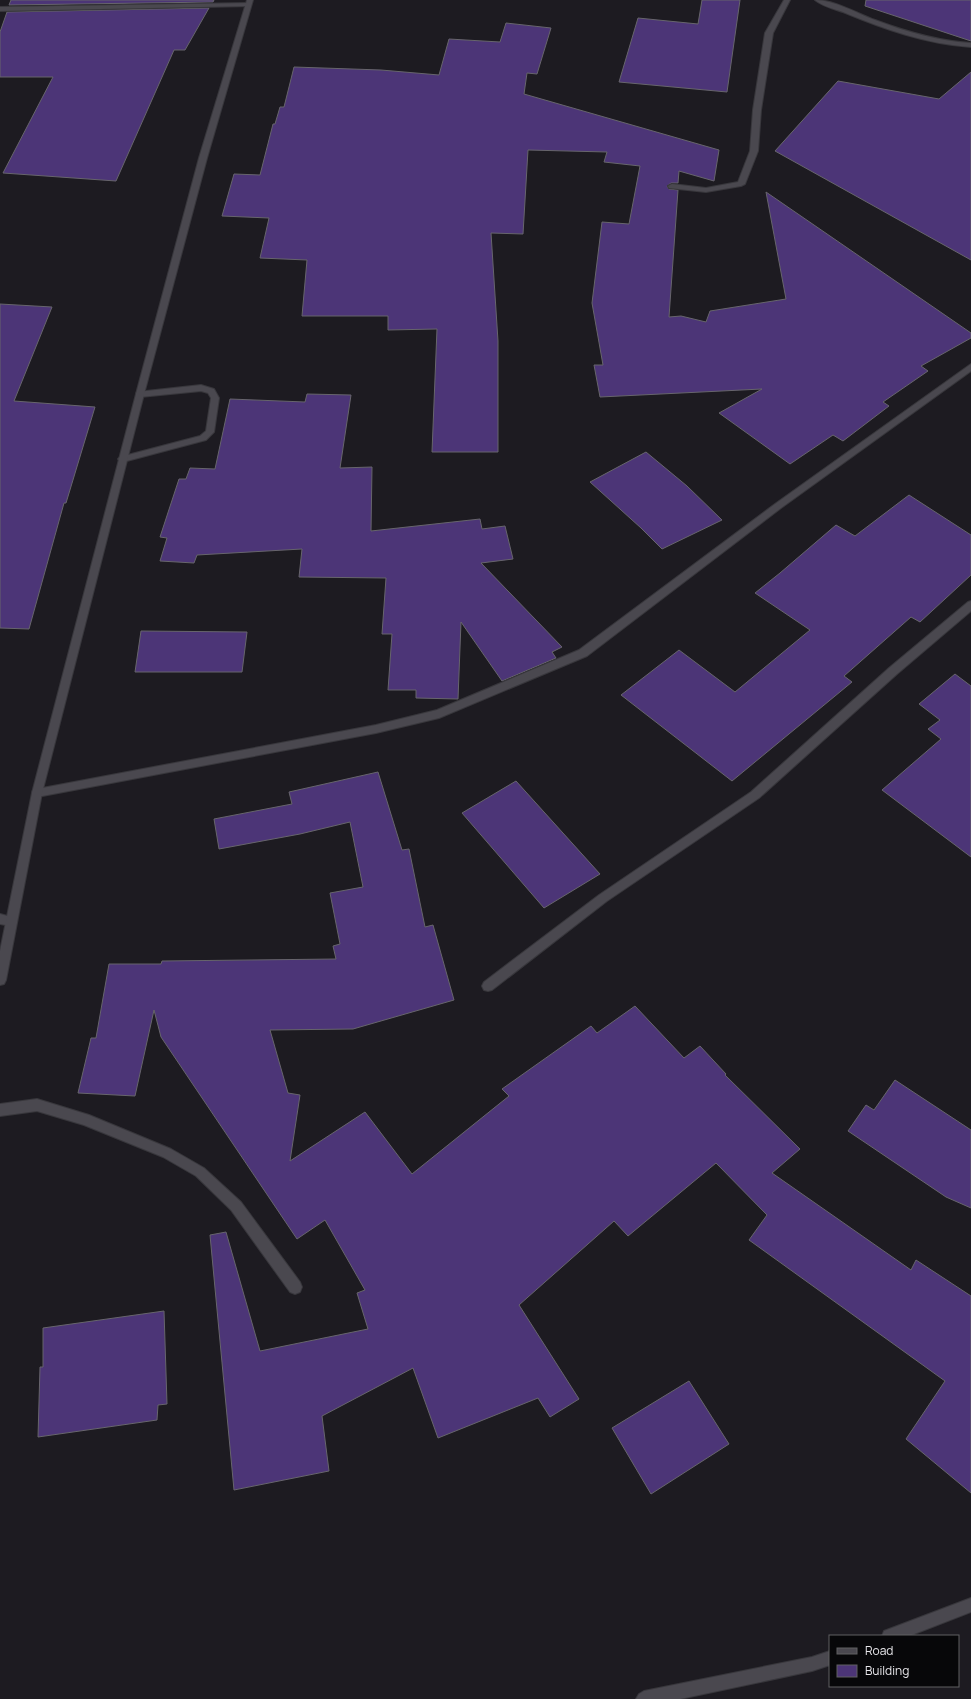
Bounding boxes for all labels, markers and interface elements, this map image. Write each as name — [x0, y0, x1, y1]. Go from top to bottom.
legend — [829, 1635, 959, 1687]
text: Road — [865, 1642, 893, 1659]
text: Building — [865, 1662, 909, 1679]

